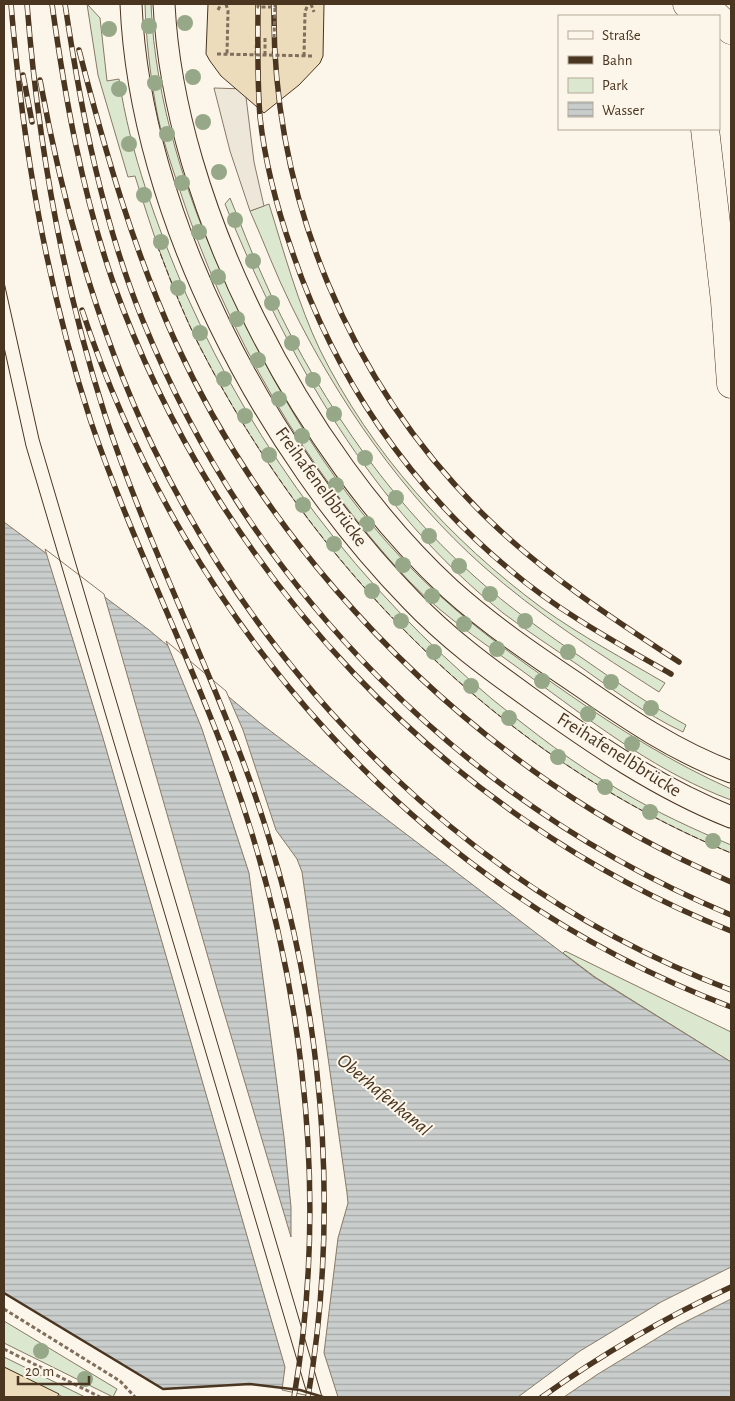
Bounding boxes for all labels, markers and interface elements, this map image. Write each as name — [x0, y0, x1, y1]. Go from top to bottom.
legend — [558, 15, 720, 130]
text: Straße — [602, 28, 641, 43]
text: Bahn — [602, 53, 632, 68]
text: Park — [602, 78, 628, 93]
text: Wasser — [602, 103, 645, 118]
street label: Freihafenelbbrücke — [271, 424, 371, 550]
street label: Freihafenelbbrücke — [554, 709, 684, 801]
water label: Oberhafenkanal — [333, 1050, 435, 1140]
scale bar — [18, 1354, 89, 1386]
text: 20 m — [25, 1364, 54, 1379]

